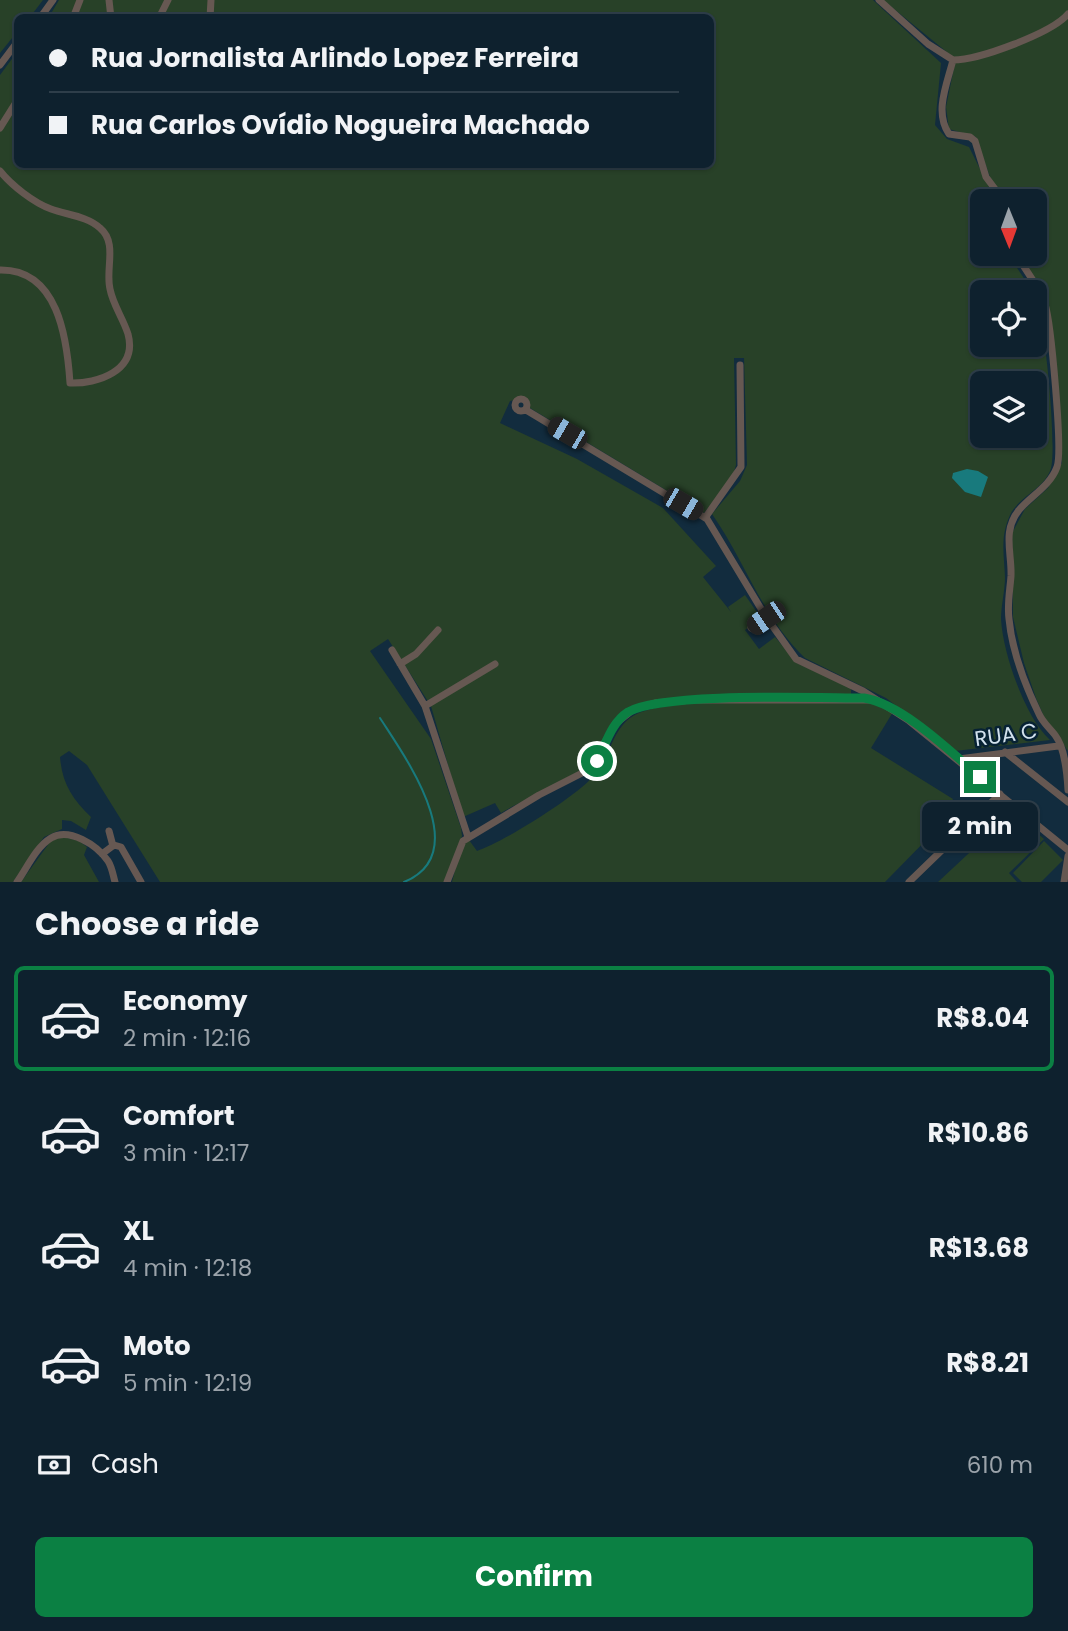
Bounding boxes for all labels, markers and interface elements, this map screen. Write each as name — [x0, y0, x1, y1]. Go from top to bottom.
text: Rua Jornalista Arlindo Lopez Ferreira — [91, 40, 579, 76]
text: Rua Carlos Ovídio Nogueira Machado — [91, 107, 590, 143]
north arrow — [970, 189, 1046, 266]
map controls — [970, 189, 1047, 448]
button: locate — [970, 280, 1047, 357]
button: layers — [970, 371, 1047, 448]
car — [544, 413, 591, 453]
car — [660, 484, 707, 524]
car — [743, 598, 790, 638]
street label: RUA C — [973, 716, 1039, 753]
route start — [581, 745, 613, 777]
route end — [964, 761, 996, 793]
callout: 2 min — [922, 802, 1038, 850]
text: 2 min — [948, 810, 1012, 842]
text: Choose a ride — [35, 901, 259, 946]
text: Economy — [123, 983, 247, 1019]
icon: car — [39, 987, 102, 1050]
text: R$8.04 — [936, 1000, 1029, 1036]
text: 2 min · 12:16 — [123, 1022, 251, 1054]
text: Comfort — [123, 1098, 235, 1134]
icon: car — [39, 1102, 102, 1165]
text: R$10.86 — [927, 1115, 1029, 1151]
text: 3 min · 12:17 — [123, 1137, 249, 1169]
text: XL — [123, 1213, 154, 1249]
icon: car — [39, 1217, 102, 1280]
text: R$13.68 — [929, 1230, 1029, 1266]
text: 4 min · 12:18 — [123, 1252, 252, 1284]
text: Moto — [123, 1328, 191, 1364]
icon: car — [39, 1332, 102, 1395]
text: R$8.21 — [946, 1345, 1029, 1381]
text: 5 min · 12:19 — [123, 1367, 252, 1399]
icon: cash — [35, 1446, 73, 1484]
text: Cash — [91, 1446, 159, 1482]
text: 610 m — [967, 1449, 1033, 1481]
button: Confirm — [35, 1537, 1033, 1617]

